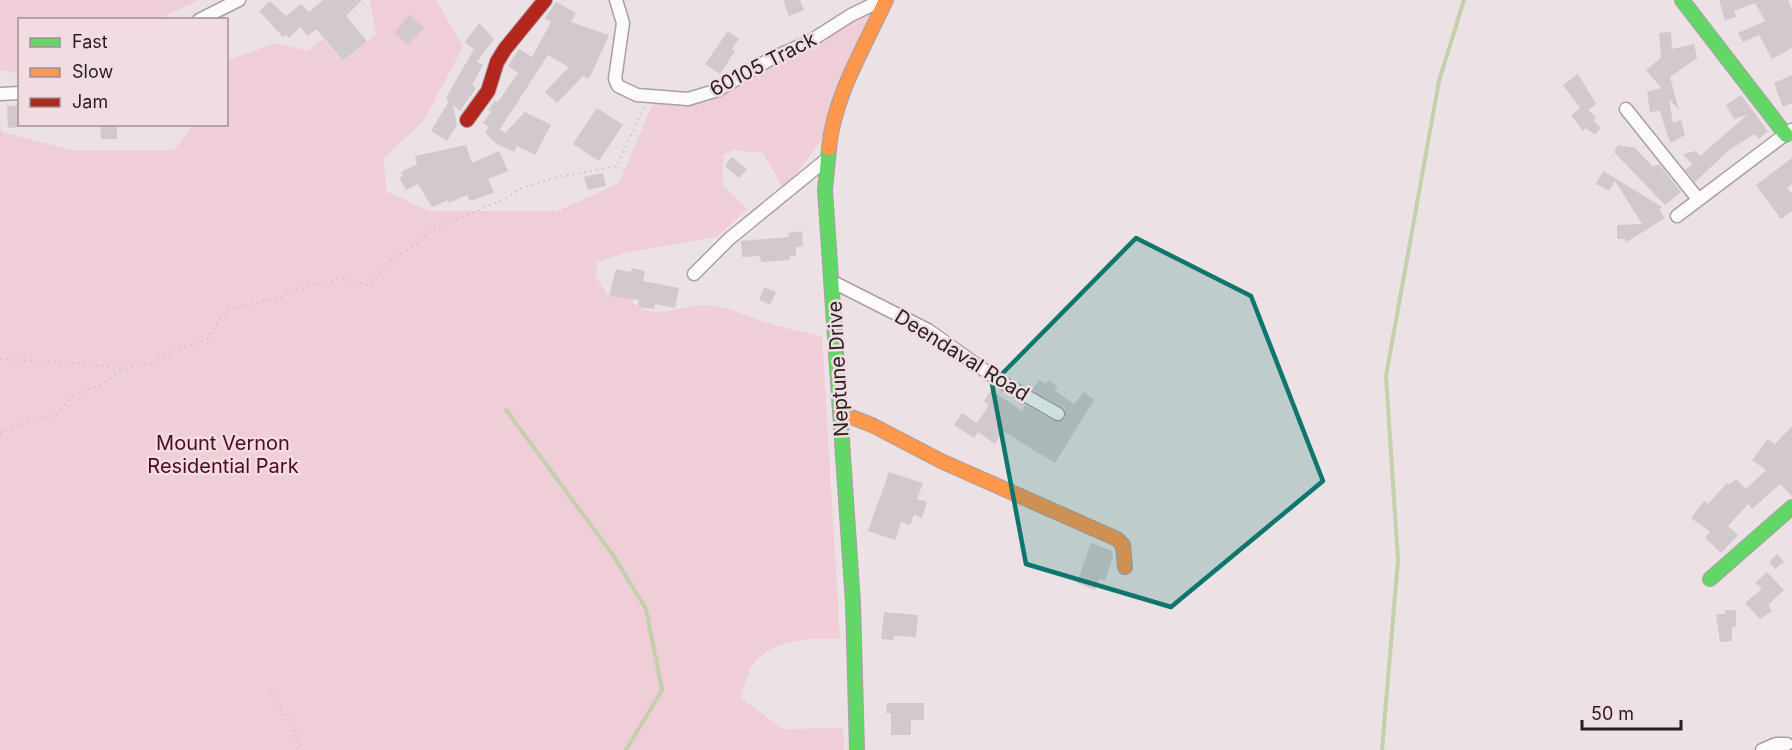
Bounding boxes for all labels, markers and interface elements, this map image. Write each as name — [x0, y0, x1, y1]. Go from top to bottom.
legend — [18, 18, 228, 126]
street label: 60105 Track — [706, 27, 820, 101]
text: Fast — [72, 31, 108, 52]
text: Slow — [72, 61, 113, 82]
text: Jam — [72, 91, 108, 112]
street label: Neptune Drive — [822, 300, 854, 438]
street label: Deendaval Road — [890, 304, 1034, 406]
park label: Mount Vernon Residential Park — [147, 431, 299, 478]
scale bar — [1582, 693, 1681, 731]
text: 50 m — [1591, 703, 1634, 724]

